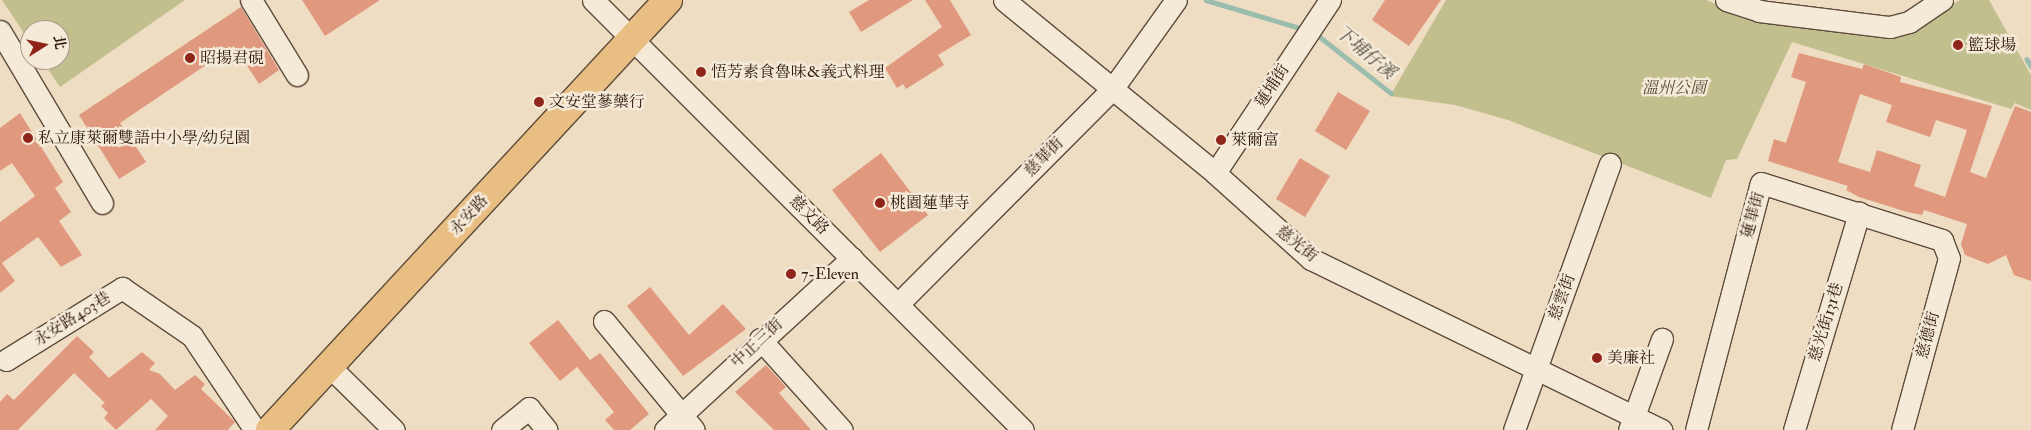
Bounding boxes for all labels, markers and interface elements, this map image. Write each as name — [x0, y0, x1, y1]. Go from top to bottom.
north arrow — [20, 20, 70, 70]
water label: 下埔仔溪 — [1330, 22, 1400, 84]
text: 北 — [50, 34, 69, 51]
place label: 籃球場 — [1968, 35, 2016, 55]
marker: 籃球場 — [1952, 39, 1964, 51]
place label: 昭揚君硯 — [200, 48, 264, 68]
marker: 昭揚君硯 — [184, 52, 196, 64]
street label: 蓮埔街 — [1251, 61, 1293, 111]
place label: 悟芳素食魯味&義式料理 — [711, 62, 884, 82]
marker: 悟芳素食魯味&義式料理 — [695, 66, 707, 78]
park label: 溫州公園 — [1642, 78, 1706, 98]
place label: 文安堂蔘藥行 — [549, 92, 645, 112]
marker: 文安堂蔘藥行 — [533, 96, 545, 108]
place label: 私立康萊爾雙語中小學/幼兒園 — [38, 128, 250, 148]
place label: 萊爾富 — [1231, 130, 1279, 150]
marker: 私立康萊爾雙語中小學/幼兒園 — [22, 132, 34, 144]
street label: 慈華街 — [1020, 133, 1068, 181]
marker: 萊爾富 — [1215, 134, 1227, 146]
street label: 蓮華街 — [1738, 189, 1768, 241]
street label: 永安路 — [446, 191, 492, 239]
street label: 慈文路 — [785, 191, 833, 239]
place label: 桃園蓮華寺 — [890, 193, 970, 213]
marker: 桃園蓮華寺 — [874, 197, 886, 209]
street label: 慈光街 — [1272, 221, 1322, 267]
place label: 7-Eleven — [801, 264, 859, 284]
marker: 7-Eleven — [785, 268, 797, 280]
street label: 慈雲街 — [1545, 271, 1579, 323]
street label: 慈光街131巷 — [1805, 280, 1847, 364]
street label: 永安路403巷 — [30, 288, 114, 350]
street label: 慈德街 — [1913, 309, 1943, 361]
street label: 中正三街 — [727, 314, 787, 372]
place label: 美廉社 — [1607, 348, 1655, 368]
marker: 美廉社 — [1591, 352, 1603, 364]

